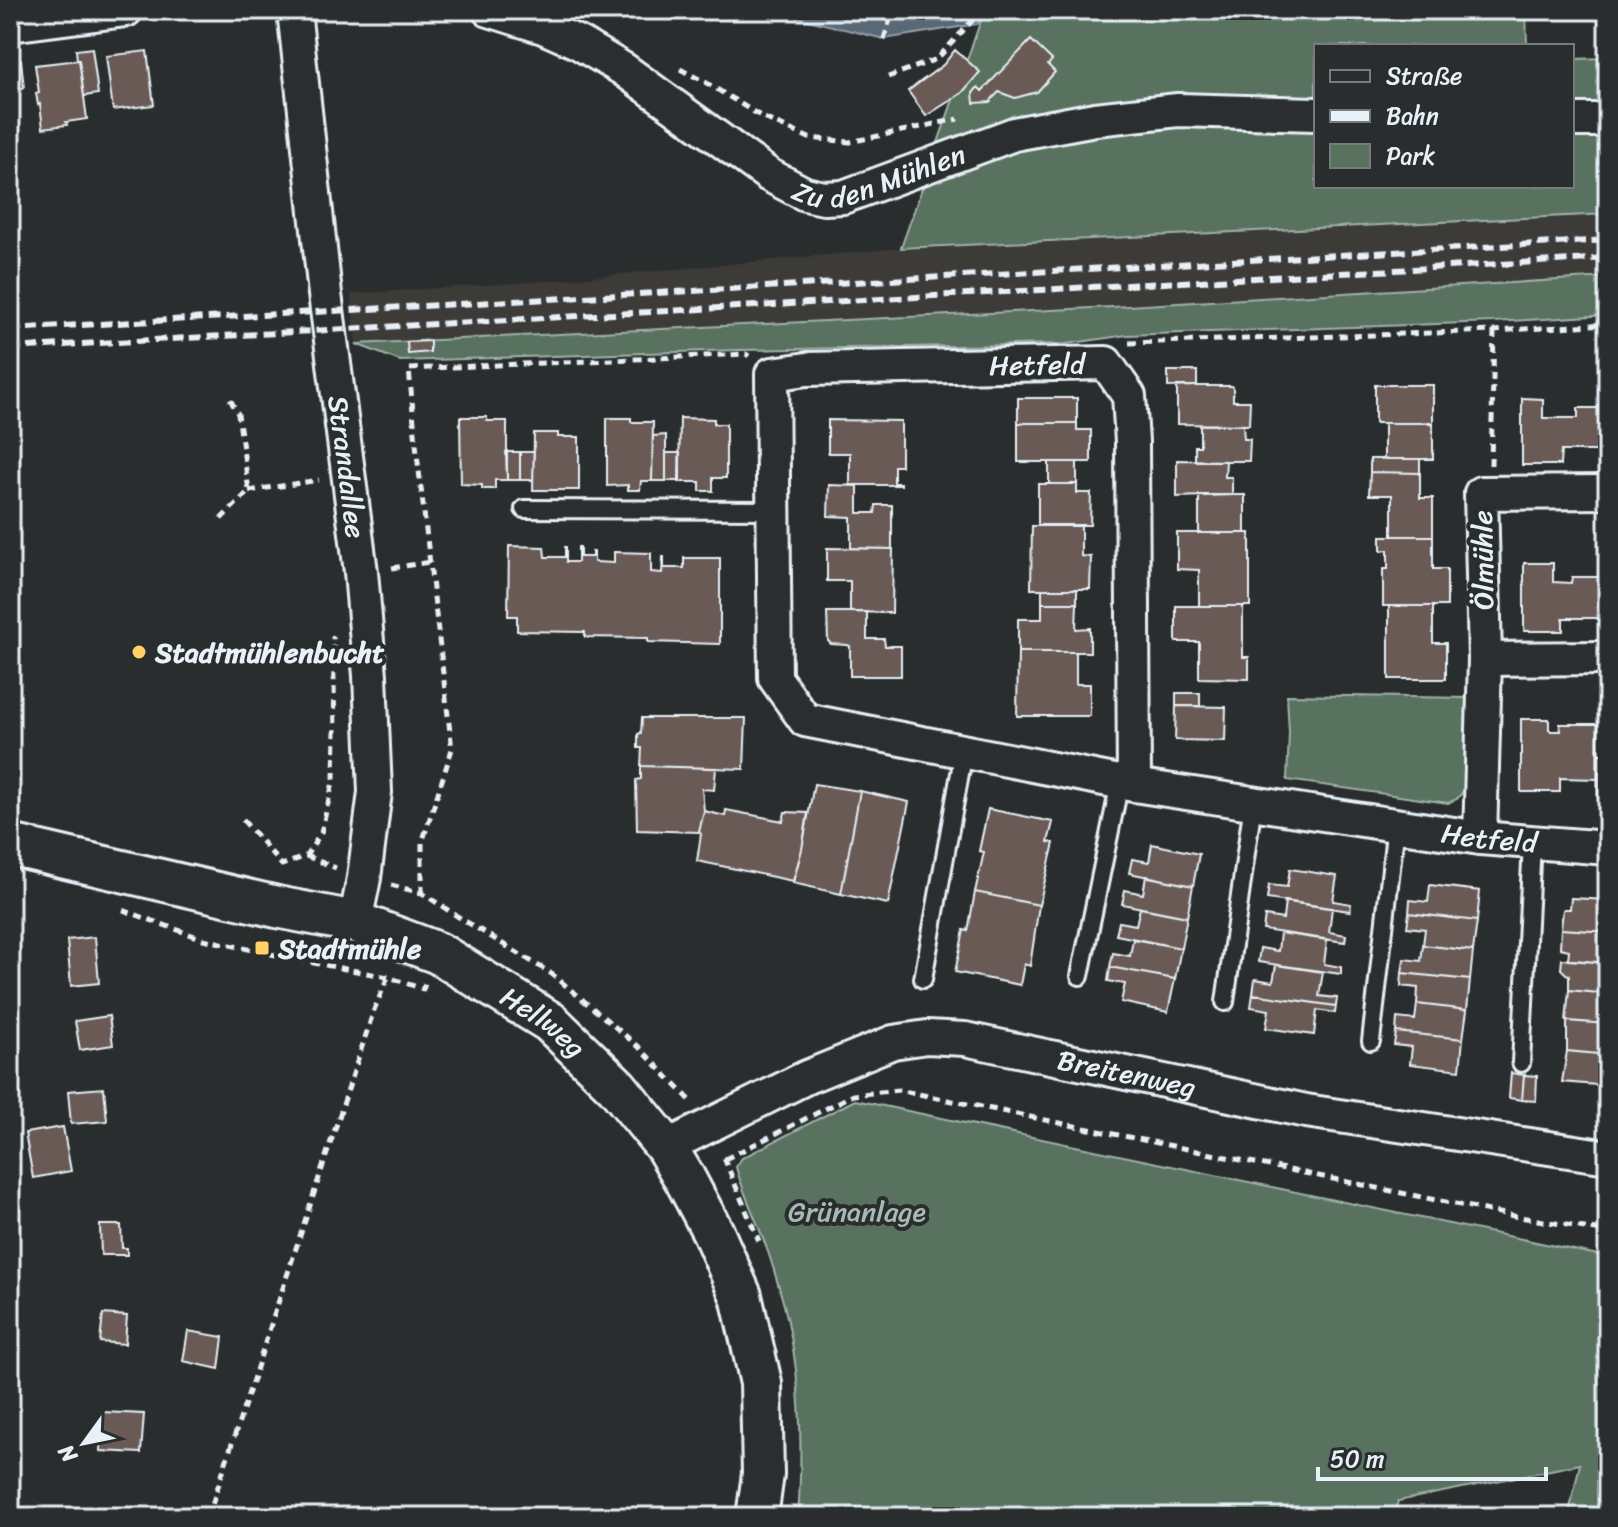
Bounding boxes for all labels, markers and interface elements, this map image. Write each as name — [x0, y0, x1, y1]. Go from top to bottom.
legend — [1314, 44, 1574, 188]
text: Straße — [1386, 55, 1462, 97]
text: Bahn — [1386, 95, 1439, 137]
street label: Zu den Mühlen — [783, 129, 972, 223]
text: Park — [1386, 135, 1435, 177]
street label: Hetfeld — [989, 340, 1088, 390]
street label: Strandallee — [314, 393, 381, 541]
street label: Ölmühle — [1458, 510, 1508, 610]
place label: Stadtmühlenbucht — [154, 628, 385, 677]
marker: Stadtmühlenbucht — [130, 643, 148, 661]
street label: Hetfeld — [1438, 808, 1541, 867]
place label: Stadtmühle — [277, 924, 422, 973]
marker: Stadtmühle — [253, 939, 271, 957]
street label: Hellweg — [491, 972, 598, 1070]
street label: Breitenweg — [1053, 1035, 1200, 1112]
park label: Grünanlage — [788, 1187, 926, 1236]
north arrow — [44, 1403, 124, 1483]
scale bar — [1318, 1431, 1546, 1481]
text: N — [47, 1436, 89, 1471]
text: 50 m — [1330, 1438, 1385, 1480]

